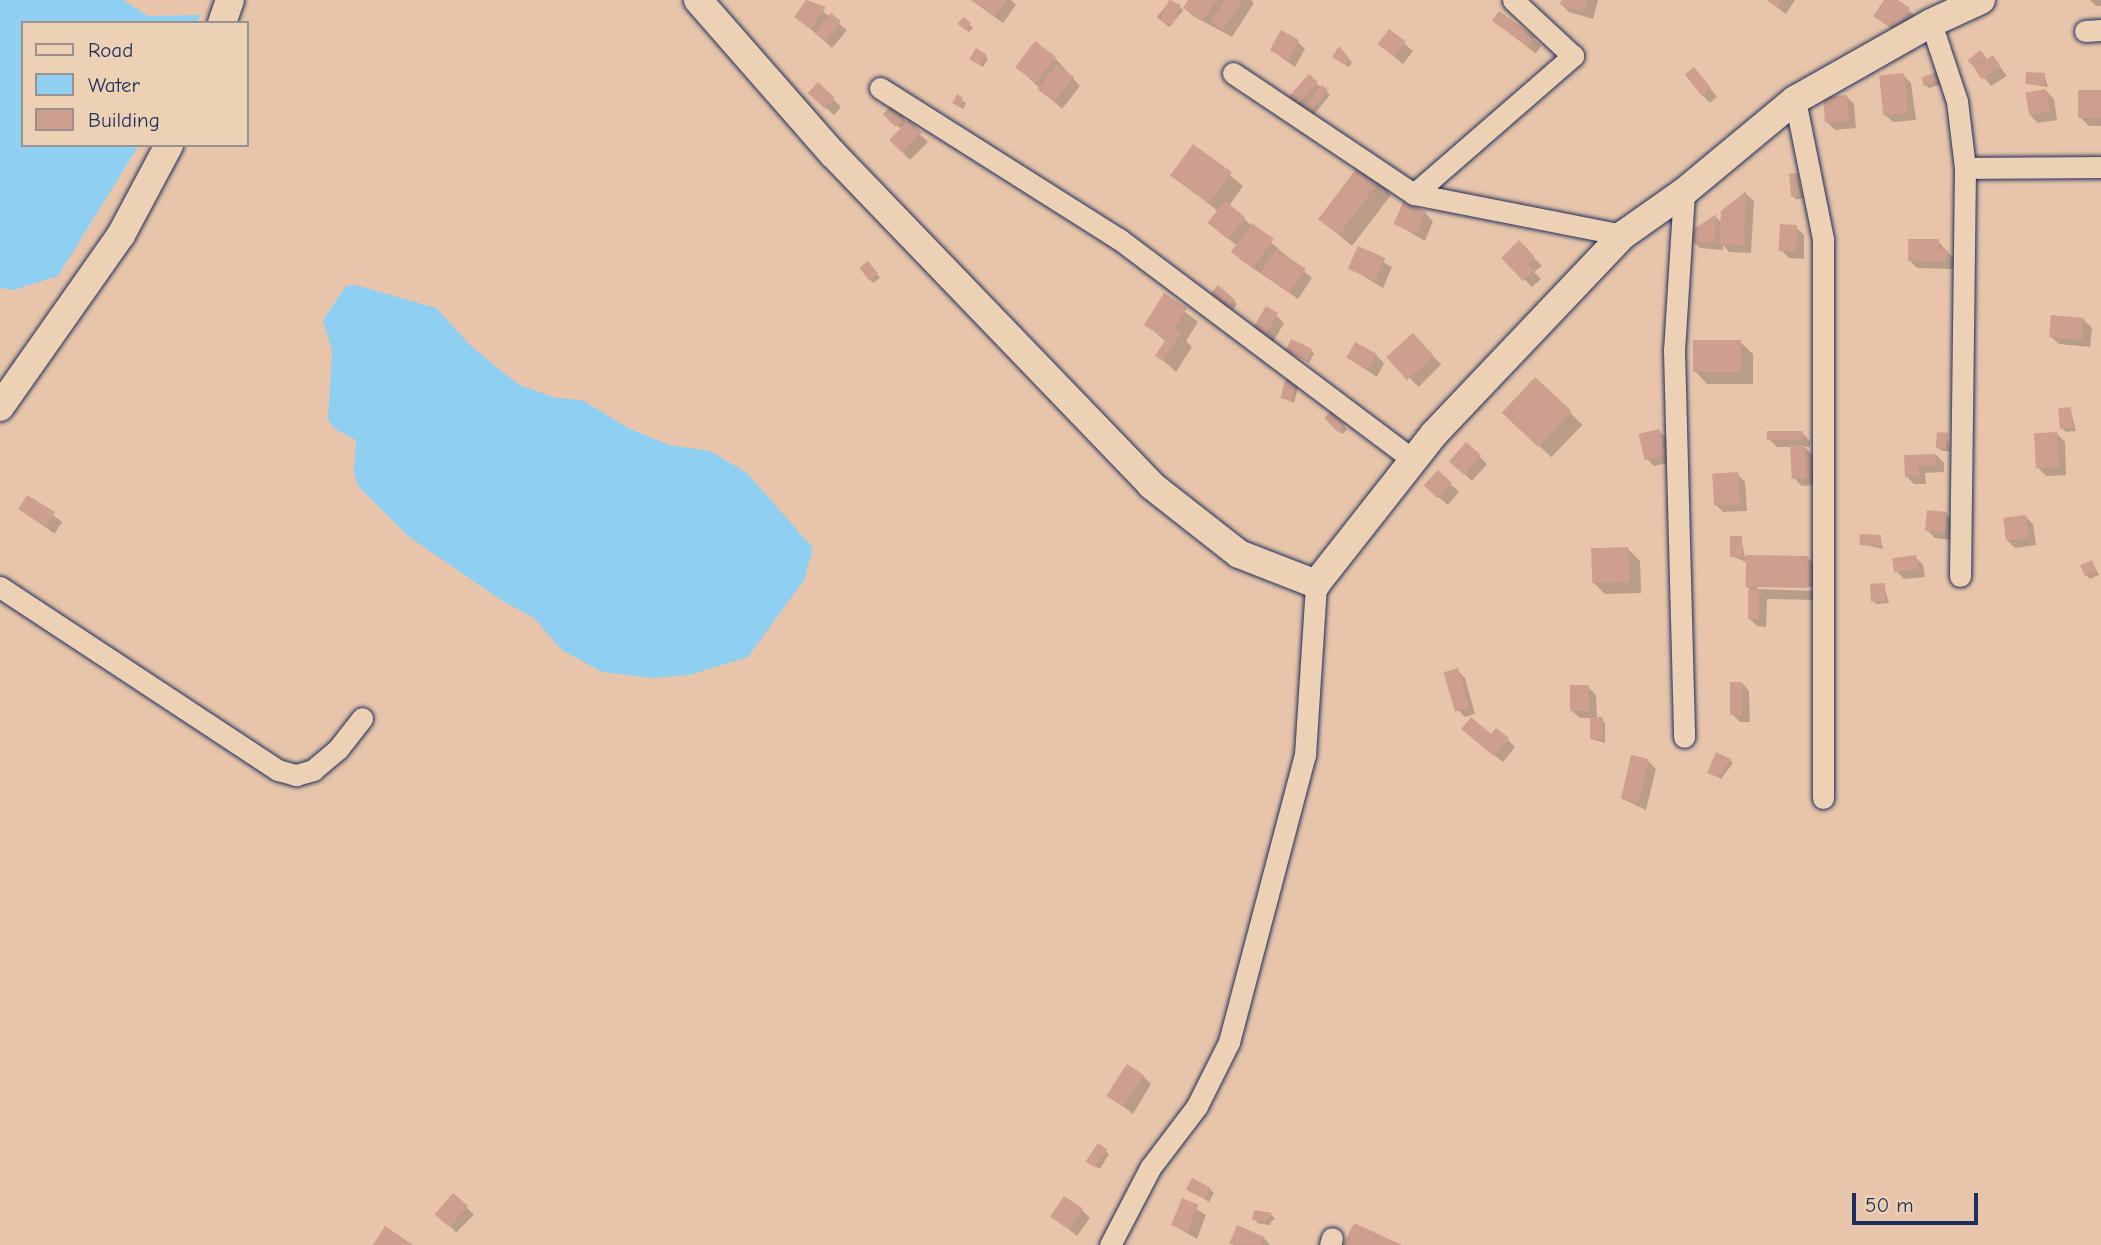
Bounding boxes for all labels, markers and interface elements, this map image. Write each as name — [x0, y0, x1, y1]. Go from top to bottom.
legend — [21, 21, 248, 147]
text: Road — [88, 38, 133, 62]
text: Water — [88, 73, 140, 97]
text: Building — [88, 108, 160, 132]
scale bar — [1856, 1178, 1982, 1222]
text: 50 m — [1865, 1193, 1914, 1217]

